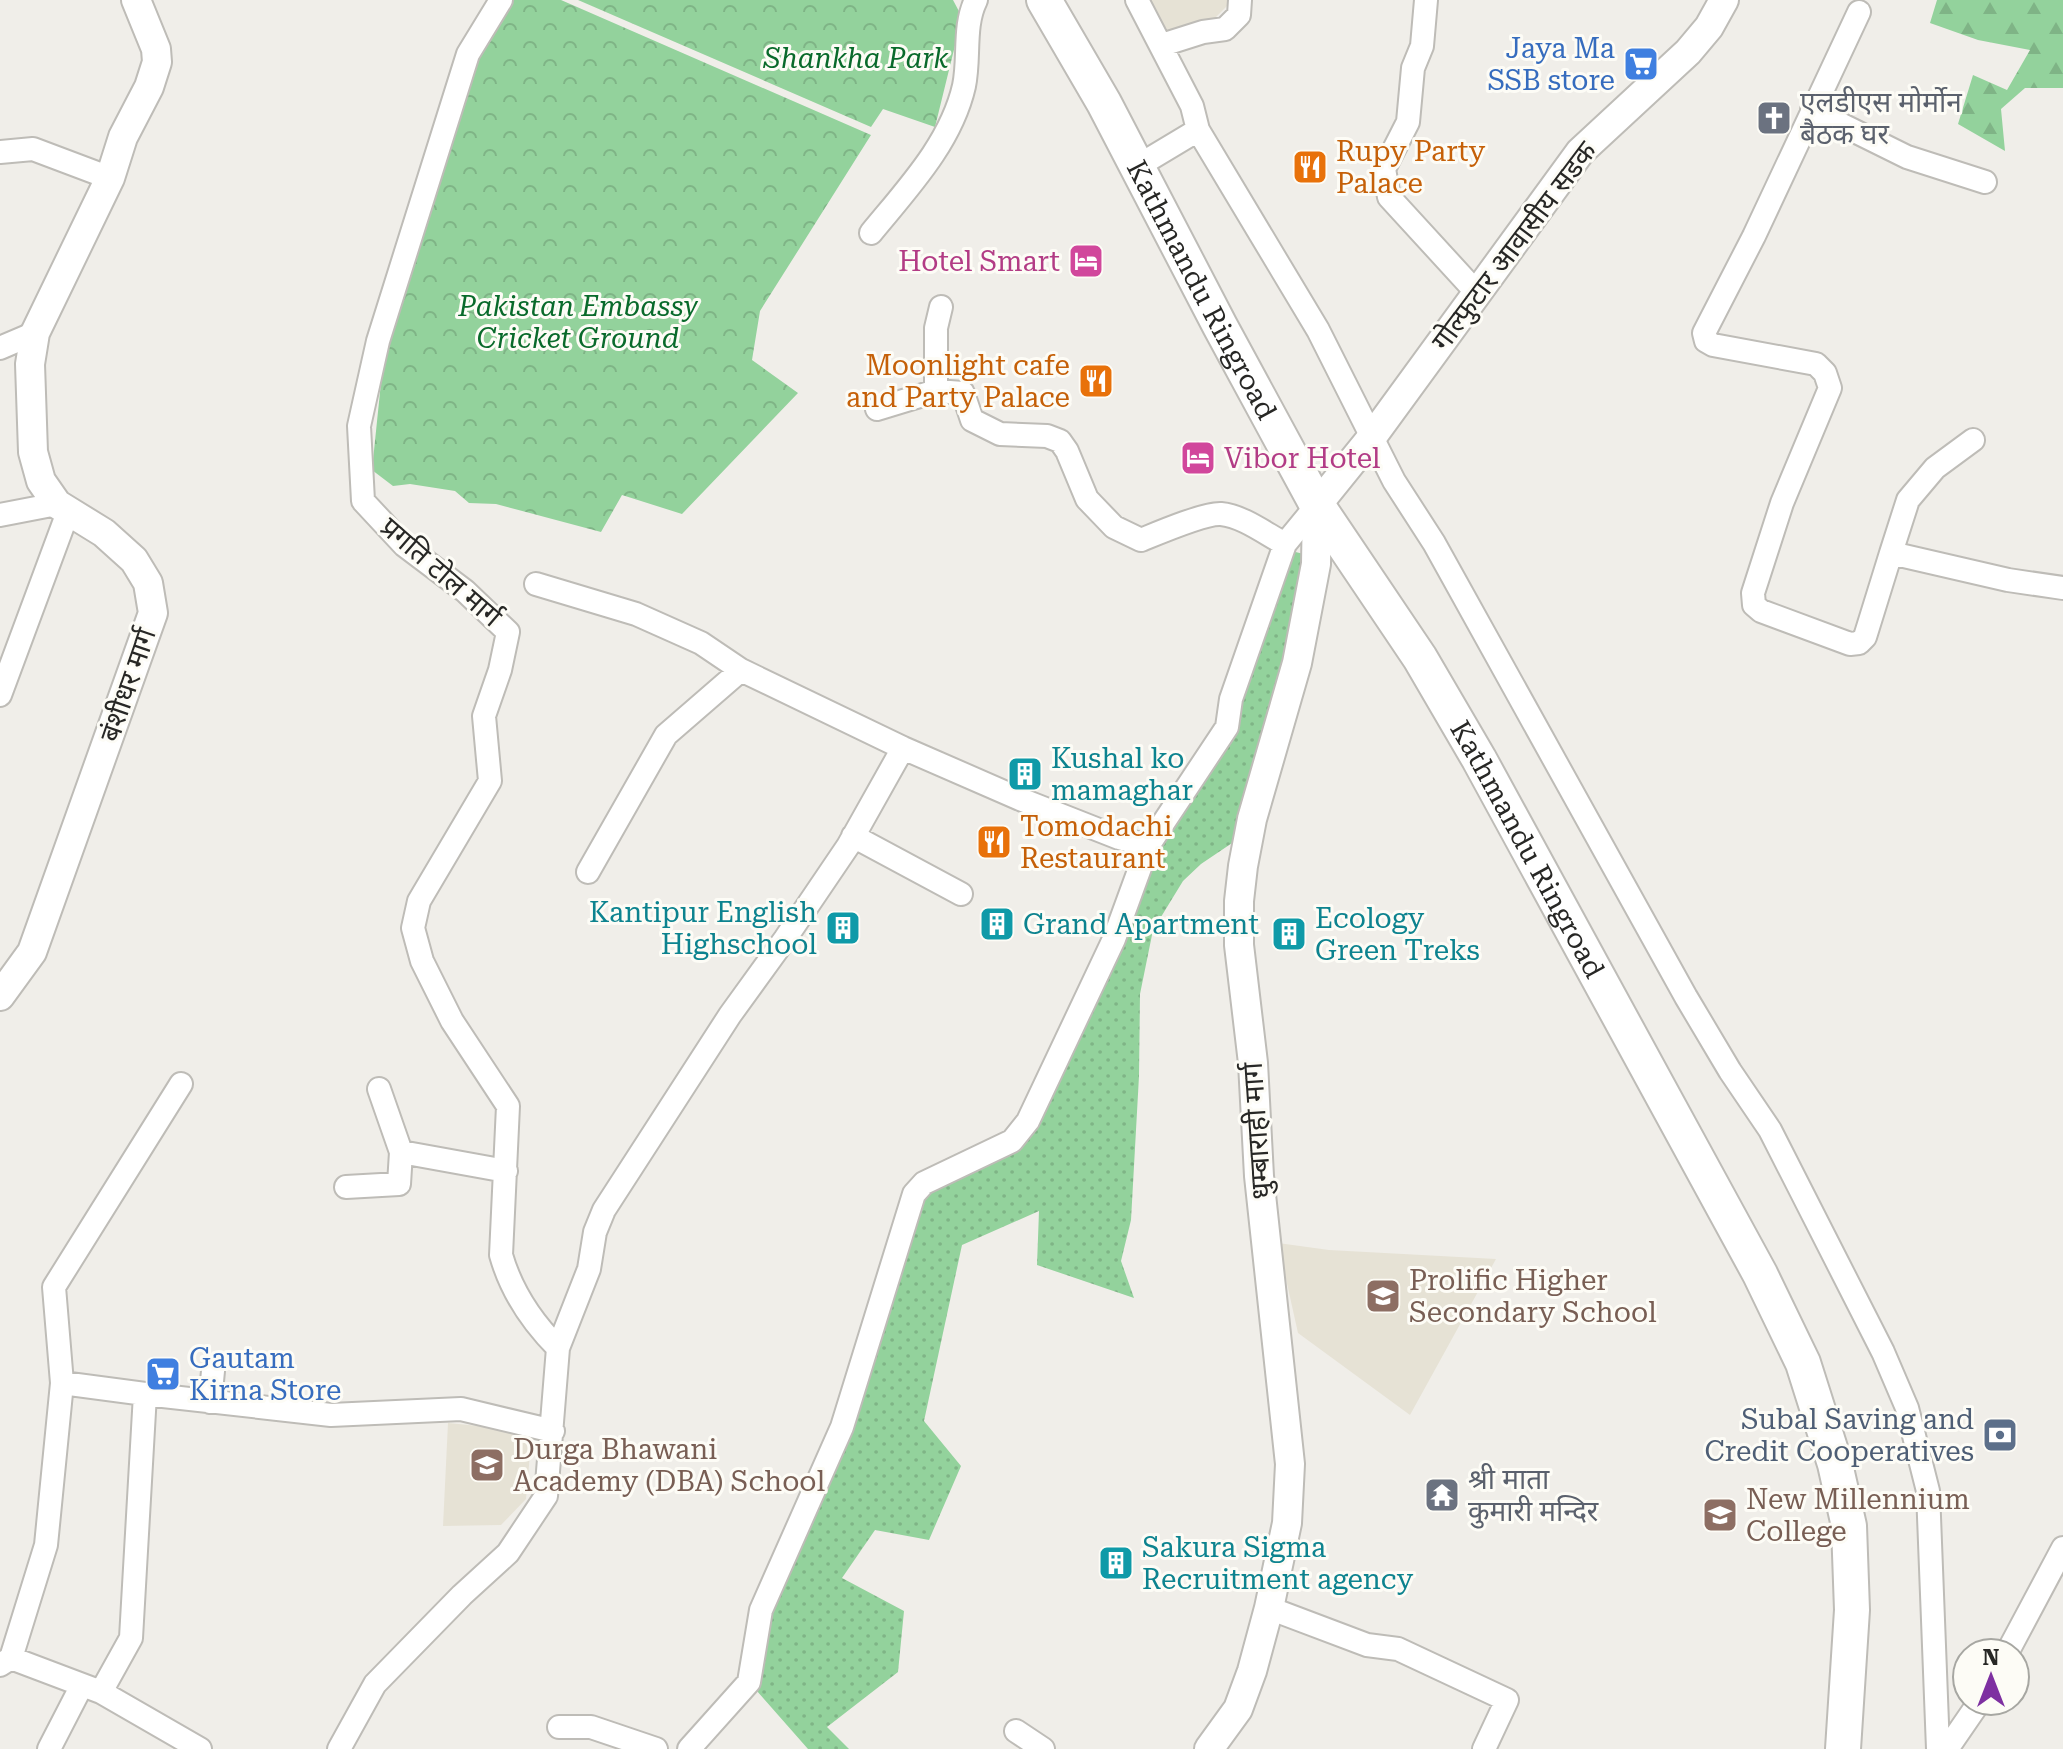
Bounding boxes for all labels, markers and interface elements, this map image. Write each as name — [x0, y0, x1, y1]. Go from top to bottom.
place label: Jaya Ma SSB store — [1487, 32, 1615, 97]
park label: Shankha Park — [762, 42, 949, 75]
supermarket icon: Jaya Ma SSB store — [1622, 45, 1660, 83]
place label: एलडीएस मोर्मोन बैठक घर — [1800, 86, 1962, 151]
church icon: एलडीएस मोर्मोन बैठक घर — [1755, 99, 1793, 137]
place label: Rupy Party Palace — [1336, 135, 1486, 200]
street label: गोल्फुटार आवासीय सडक — [1425, 135, 1604, 358]
restaurant icon: Rupy Party Palace — [1291, 148, 1329, 186]
street label: Kathmandu Ringroad — [1120, 155, 1284, 425]
hotel icon: Hotel Smart — [1067, 242, 1105, 280]
place label: Hotel Smart — [898, 245, 1060, 278]
park label: Pakistan Embassy Cricket Ground — [457, 290, 699, 355]
place label: Moonlight cafe and Party Palace — [846, 349, 1070, 414]
restaurant icon: Moonlight cafe and Party Palace — [1077, 362, 1115, 400]
hotel icon: Vibor Hotel — [1179, 439, 1217, 477]
place label: Vibor Hotel — [1224, 442, 1381, 475]
street label: प्रगति टोल मार्ग — [374, 511, 509, 634]
street label: बंशीधर मार्ग — [93, 623, 163, 746]
street label: Kathmandu Ringroad — [1444, 715, 1612, 983]
place label: Kushal ko mamaghar — [1051, 742, 1193, 807]
building icon: Kushal ko mamaghar — [1006, 755, 1044, 793]
place label: Tomodachi Restaurant — [1020, 810, 1172, 875]
restaurant icon: Tomodachi Restaurant — [975, 823, 1013, 861]
place label: Kantipur English Highschool — [589, 896, 817, 961]
place label: Ecology Green Treks — [1315, 902, 1480, 967]
building icon: Grand Apartment — [978, 905, 1016, 943]
place label: Grand Apartment — [1023, 908, 1259, 941]
building icon: Kantipur English Highschool — [824, 909, 862, 947]
building icon: Ecology Green Treks — [1270, 915, 1308, 953]
street label: धुम्बाराही मार्ग — [1236, 1060, 1279, 1201]
place label: Prolific Higher Secondary School — [1409, 1264, 1657, 1329]
school or university icon: Prolific Higher Secondary School — [1364, 1277, 1402, 1315]
place label: Gautam Kirna Store — [189, 1342, 341, 1407]
supermarket icon: Gautam Kirna Store — [144, 1355, 182, 1393]
place label: Subal Saving and Credit Cooperatives — [1705, 1403, 1974, 1468]
bank icon: Subal Saving and Credit Cooperatives — [1981, 1416, 2019, 1454]
place label: Durga Bhawani Academy (DBA) School — [513, 1433, 826, 1498]
school or university icon: Durga Bhawani Academy (DBA) School — [468, 1446, 506, 1484]
place label: श्री माता कुमारी मन्दिर — [1468, 1463, 1599, 1529]
temple icon: श्री माता कुमारी मन्दिर — [1423, 1476, 1461, 1514]
place label: New Millennium College — [1746, 1483, 1970, 1548]
school or university icon: New Millennium College — [1701, 1496, 1739, 1534]
place label: Sakura Sigma Recruitment agency — [1142, 1531, 1414, 1596]
building icon: Sakura Sigma Recruitment agency — [1097, 1544, 1135, 1582]
north arrow — [1951, 1637, 2031, 1717]
text: N — [1983, 1645, 2000, 1670]

